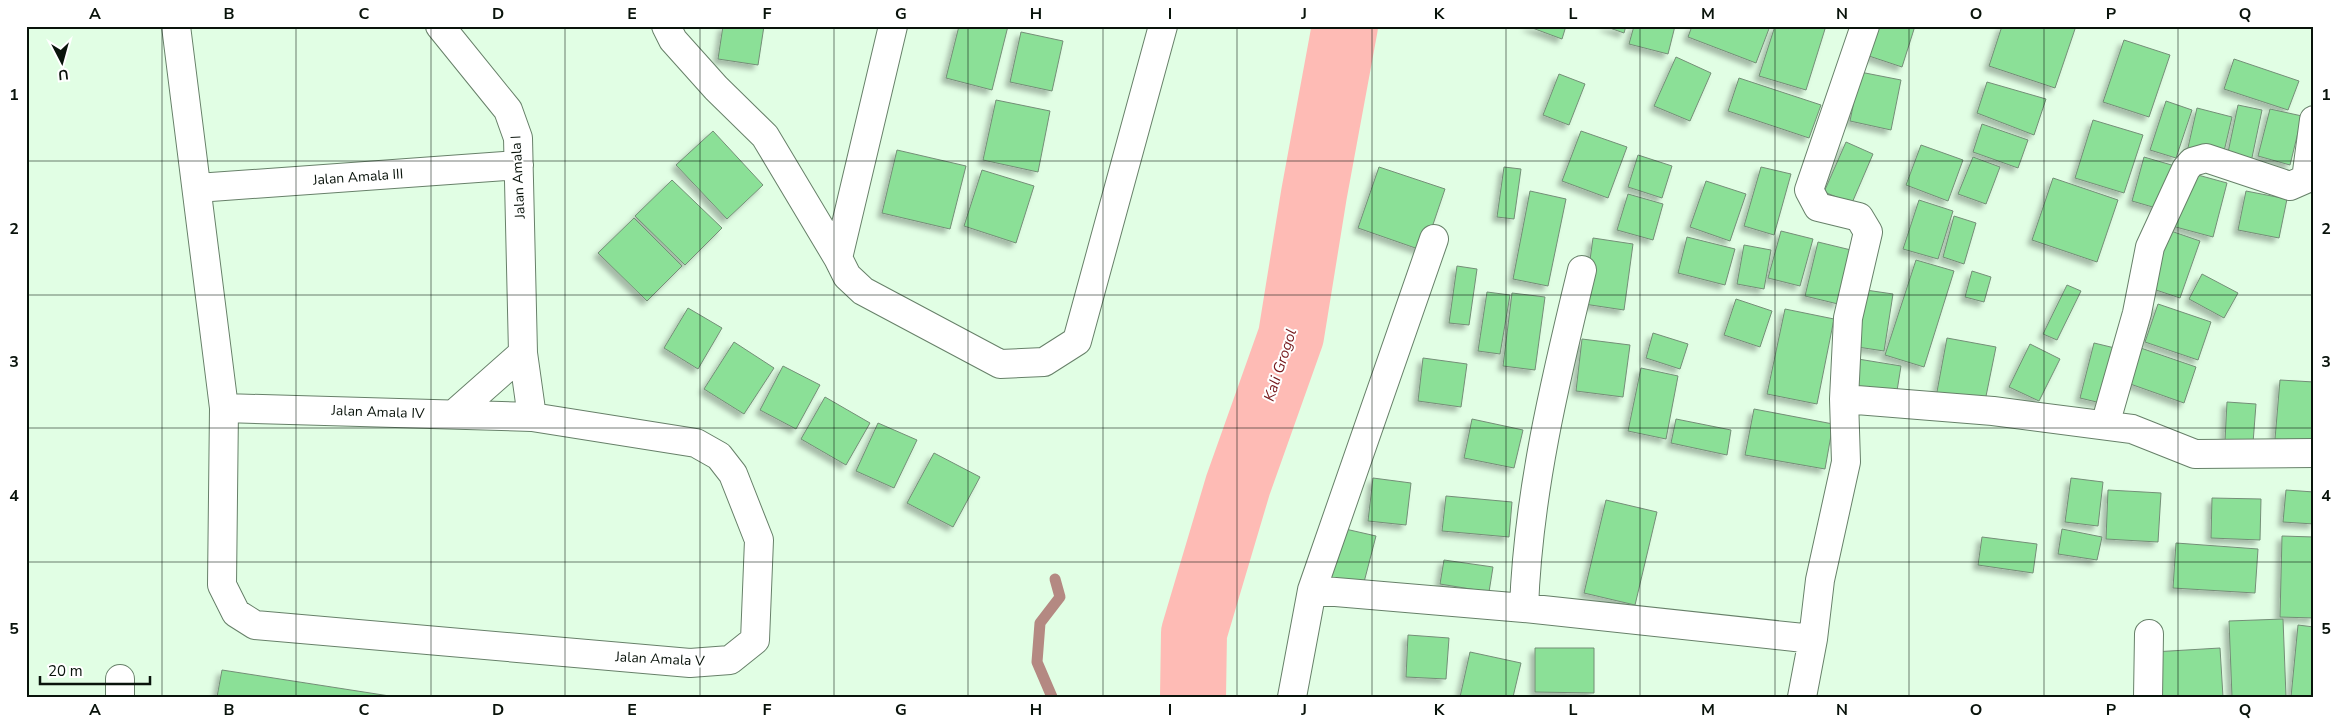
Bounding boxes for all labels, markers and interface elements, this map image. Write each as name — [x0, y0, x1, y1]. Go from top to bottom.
text: A — [89, 3, 101, 25]
text: B — [223, 3, 235, 25]
text: C — [359, 3, 370, 25]
text: D — [492, 3, 504, 25]
text: E — [627, 3, 637, 25]
text: F — [763, 3, 772, 25]
text: G — [895, 3, 907, 25]
text: H — [1030, 3, 1042, 25]
text: I — [1168, 3, 1172, 25]
text: J — [1300, 3, 1307, 25]
text: K — [1434, 3, 1446, 25]
text: L — [1569, 3, 1578, 25]
text: M — [1701, 3, 1715, 25]
text: N — [1836, 3, 1848, 25]
text: O — [1970, 3, 1982, 25]
text: P — [2106, 3, 2116, 25]
text: Q — [2239, 3, 2251, 25]
north arrow — [38, 38, 88, 88]
text: U — [57, 64, 69, 84]
text: 1 — [9, 84, 19, 106]
text: 1 — [2321, 84, 2331, 106]
street label: Jalan Amala I — [506, 135, 530, 220]
street label: Jalan Amala III — [311, 164, 404, 190]
text: 2 — [9, 218, 19, 240]
text: 2 — [2321, 218, 2331, 240]
water label: Kali Grogol — [1259, 326, 1301, 404]
text: 3 — [9, 351, 19, 373]
text: 3 — [2321, 351, 2331, 373]
street label: Jalan Amala IV — [330, 401, 425, 423]
text: 4 — [9, 485, 19, 507]
text: 4 — [2321, 485, 2331, 507]
text: 5 — [9, 618, 19, 640]
text: 5 — [2321, 618, 2331, 640]
street label: Jalan Amala V — [614, 647, 706, 671]
scale bar — [40, 653, 150, 685]
text: 20 m — [48, 661, 83, 681]
text: A — [89, 699, 101, 721]
text: B — [223, 699, 235, 721]
text: C — [359, 699, 370, 721]
text: D — [492, 699, 504, 721]
text: E — [627, 699, 637, 721]
text: F — [763, 699, 772, 721]
text: G — [895, 699, 907, 721]
text: H — [1030, 699, 1042, 721]
text: I — [1168, 699, 1172, 721]
text: J — [1300, 699, 1307, 721]
text: K — [1434, 699, 1446, 721]
text: L — [1569, 699, 1578, 721]
text: M — [1701, 699, 1715, 721]
text: N — [1836, 699, 1848, 721]
text: O — [1970, 699, 1982, 721]
text: P — [2106, 699, 2116, 721]
text: Q — [2239, 699, 2251, 721]

